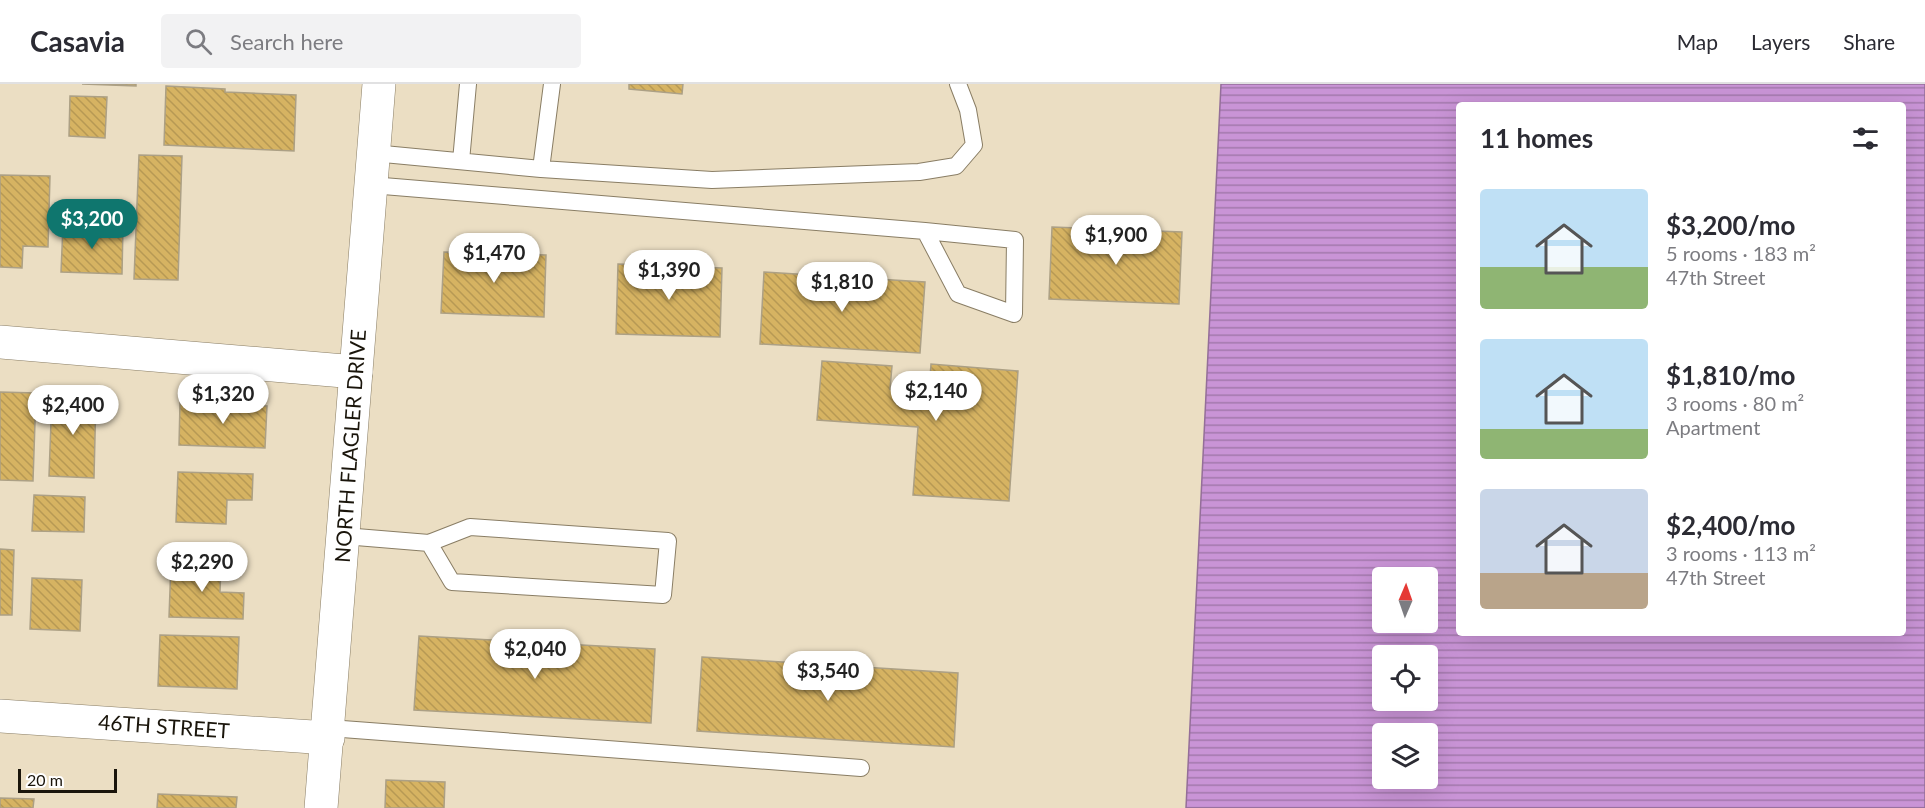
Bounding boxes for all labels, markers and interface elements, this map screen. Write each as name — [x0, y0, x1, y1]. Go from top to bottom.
search box — [161, 14, 581, 68]
text: Casavia — [30, 24, 125, 58]
icon: search — [182, 25, 215, 58]
text: Search here — [230, 28, 344, 55]
text: Map — [1677, 29, 1718, 54]
text: Layers — [1751, 29, 1810, 54]
text: Share — [1843, 29, 1895, 54]
text: 11 homes — [1480, 122, 1593, 154]
icon: filters — [1849, 122, 1882, 155]
pin: $3,200 — [43, 199, 141, 250]
text: $3,200 — [61, 206, 123, 230]
text: $3,200/mo — [1666, 209, 1796, 241]
icon: home — [1528, 213, 1600, 285]
pin: $1,900 — [1067, 215, 1165, 266]
text: $1,900 — [1085, 222, 1147, 246]
pin: $1,470 — [445, 233, 543, 284]
text: $1,470 — [463, 240, 525, 264]
text: 5 rooms · 183 m² — [1666, 241, 1816, 265]
pin: $1,390 — [620, 250, 718, 301]
text: $1,390 — [638, 257, 700, 281]
pin: $1,810 — [793, 262, 891, 313]
text: 47th Street — [1666, 265, 1765, 289]
text: $1,810 — [811, 269, 873, 293]
street label: NORTH FLAGLER DRIVE — [329, 328, 370, 563]
text: $1,810/mo — [1666, 359, 1796, 391]
icon: home — [1528, 363, 1600, 435]
pin: $2,140 — [887, 371, 985, 422]
pin: $1,320 — [174, 374, 272, 425]
text: $2,140 — [905, 378, 967, 402]
text: $1,320 — [192, 381, 254, 405]
pin: $2,400 — [24, 385, 122, 436]
text: 3 rooms · 80 m² — [1666, 391, 1804, 415]
text: $2,400 — [42, 392, 104, 416]
text: Apartment — [1666, 415, 1760, 439]
text: $2,400/mo — [1666, 509, 1796, 541]
icon: home — [1528, 513, 1600, 585]
text: 3 rooms · 113 m² — [1666, 541, 1816, 565]
pin: $2,290 — [153, 542, 251, 593]
text: $2,290 — [171, 549, 233, 573]
text: 47th Street — [1666, 565, 1765, 589]
north arrow — [1372, 567, 1438, 633]
map controls — [1372, 567, 1438, 789]
pin: $2,040 — [486, 629, 584, 680]
text: $2,040 — [504, 636, 566, 660]
button: locate — [1372, 645, 1438, 711]
pin: $3,540 — [779, 651, 877, 702]
text: $3,540 — [797, 658, 859, 682]
street label: 46TH STREET — [98, 708, 231, 743]
button: layers — [1372, 723, 1438, 789]
scale bar — [18, 766, 117, 794]
text: 20 m — [27, 770, 63, 789]

